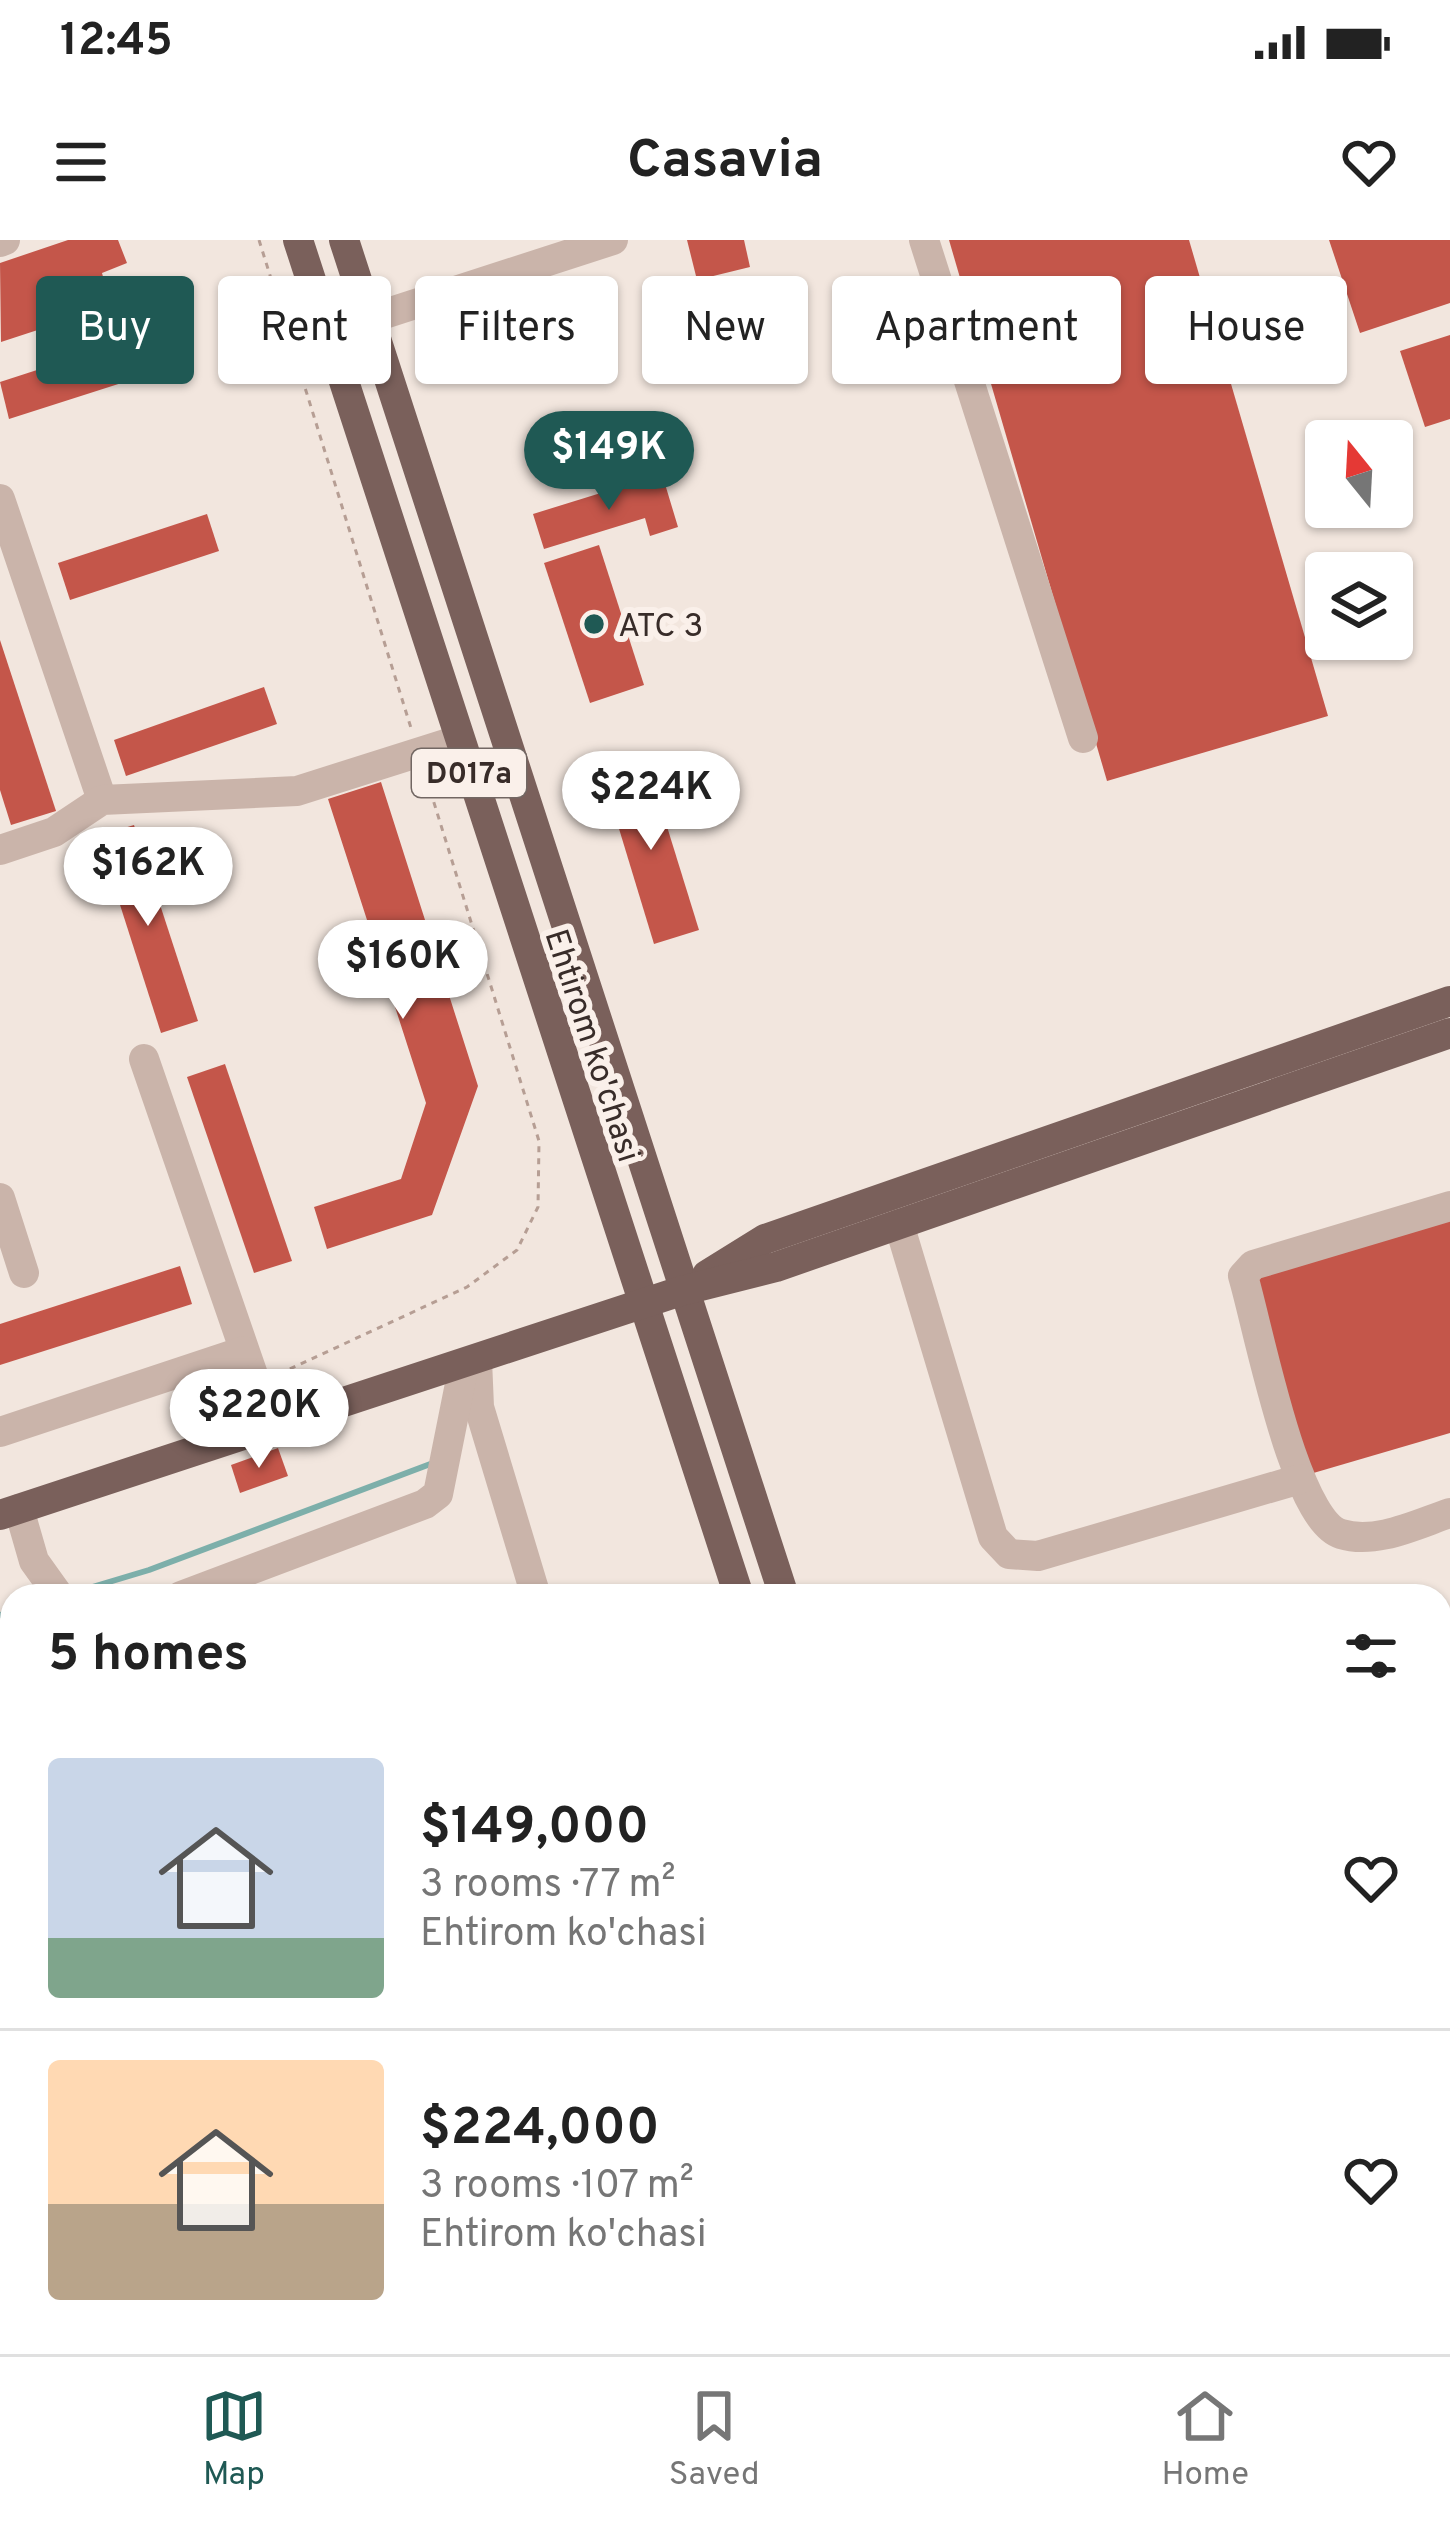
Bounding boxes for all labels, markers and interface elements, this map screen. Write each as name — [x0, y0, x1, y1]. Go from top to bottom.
text: 12:45 — [60, 14, 173, 71]
text: Casavia — [627, 128, 823, 197]
icon: menu — [48, 129, 114, 195]
icon: heart — [1336, 129, 1402, 195]
chip: Buy — [36, 276, 194, 384]
chip: Rent — [218, 276, 391, 384]
chip: Filters — [415, 276, 618, 384]
chip: New — [642, 276, 808, 384]
chip: Apartment — [832, 276, 1121, 384]
chip: House — [1145, 276, 1347, 384]
pin: $149K — [525, 411, 693, 513]
north arrow — [1305, 420, 1413, 528]
map controls — [1305, 420, 1413, 660]
text: $149K — [551, 425, 667, 474]
button: layers — [1305, 552, 1413, 660]
place label: АТС 3 — [618, 607, 703, 649]
marker: АТС 3 — [581, 611, 607, 637]
road number: D017a — [412, 749, 526, 797]
pin: $224K — [567, 751, 735, 853]
text: $224K — [589, 765, 713, 814]
pin: $162K — [64, 827, 232, 929]
text: $162K — [91, 841, 205, 890]
pin: $160K — [319, 920, 487, 1022]
street label: Ehtirom ko'chasi — [533, 924, 648, 1168]
text: $160K — [345, 934, 461, 983]
pin: $220K — [175, 1369, 343, 1471]
text: $220K — [197, 1383, 321, 1432]
icon: filters — [1338, 1623, 1404, 1689]
text: 5 homes — [48, 1624, 249, 1689]
text: $149,000 — [420, 1797, 649, 1862]
icon: home — [144, 1806, 288, 1950]
icon: heart — [1338, 1845, 1404, 1911]
text: 3 rooms · 77 m² — [420, 1862, 676, 1911]
text: Ehtirom ko'chasi — [420, 1911, 707, 1960]
text: $224,000 — [420, 2098, 660, 2163]
icon: home — [144, 2108, 288, 2252]
icon: heart — [1338, 2147, 1404, 2213]
text: 3 rooms · 107 m² — [420, 2163, 694, 2212]
text: Ehtirom ko'chasi — [420, 2212, 707, 2261]
tab: Map — [201, 2383, 267, 2497]
tab: Saved — [669, 2383, 760, 2497]
tab: Home — [1161, 2383, 1249, 2497]

